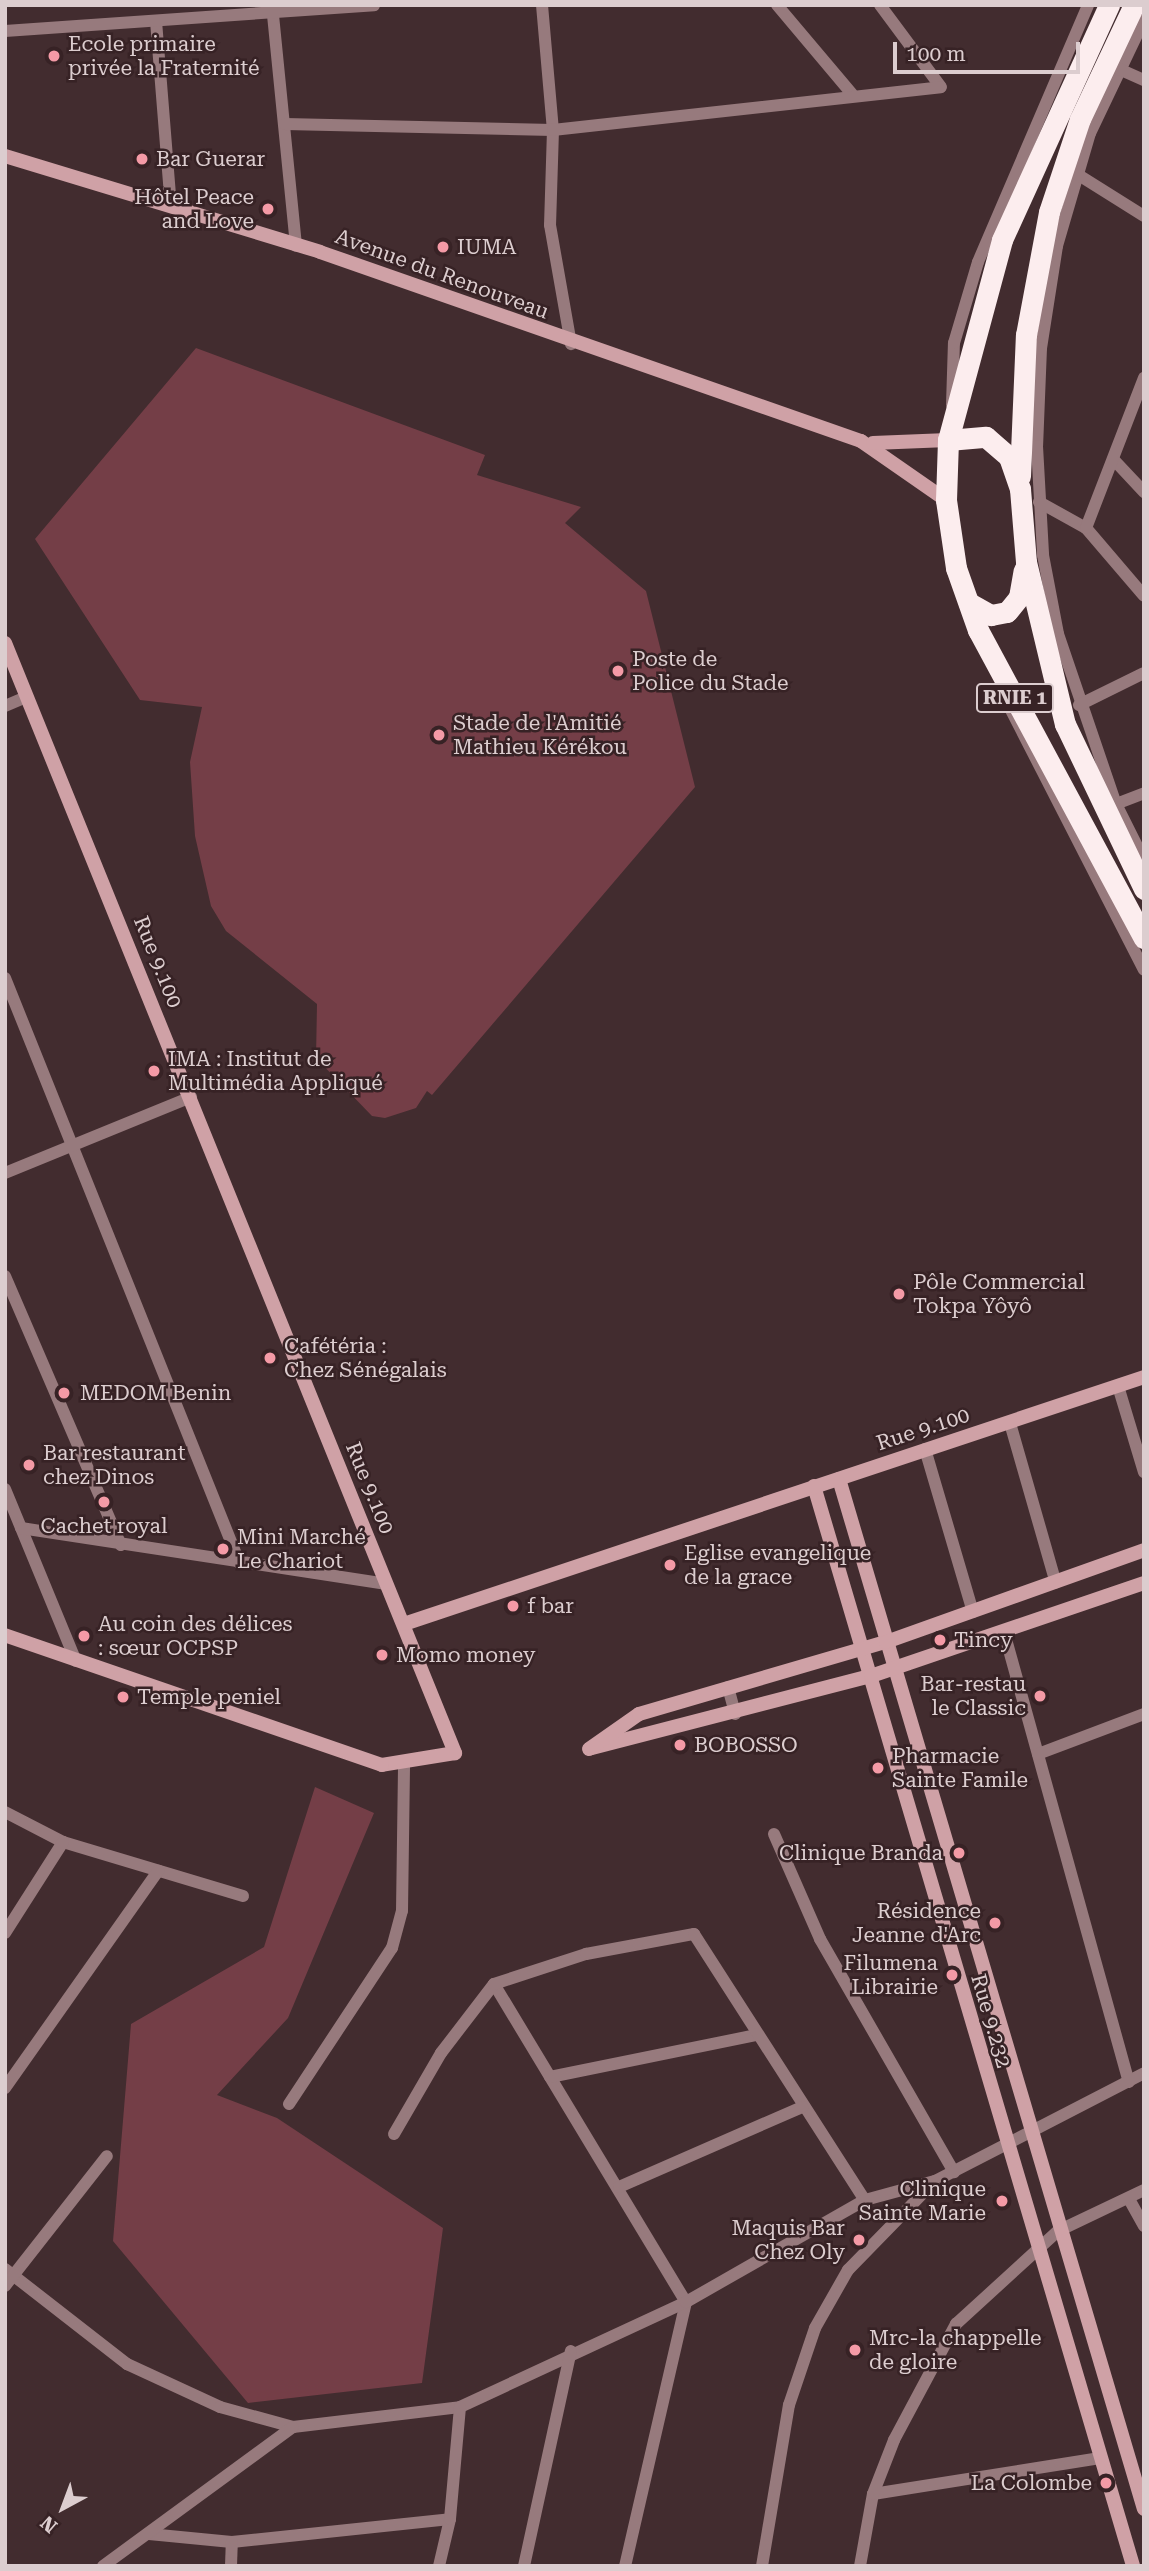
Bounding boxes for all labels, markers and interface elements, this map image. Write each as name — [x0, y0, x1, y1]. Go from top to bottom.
scale bar — [897, 28, 1084, 72]
place label: Ecole primaire privée la Fraternité — [68, 31, 260, 81]
text: 100 m — [906, 42, 966, 66]
marker: Ecole primaire privée la Fraternité — [46, 48, 62, 64]
place label: Bar Guerar — [156, 146, 265, 172]
marker: Bar Guerar — [134, 151, 150, 167]
place label: Hôtel Peace and Love — [134, 184, 254, 234]
marker: Hôtel Peace and Love — [260, 201, 276, 217]
street label: Avenue du Renouveau — [332, 224, 552, 324]
place label: IUMA — [457, 234, 517, 260]
marker: IUMA — [435, 239, 451, 255]
place label: Poste de Police du Stade — [632, 646, 788, 696]
marker: Poste de Police du Stade — [610, 663, 626, 679]
road number: RNIE 1 — [975, 682, 1055, 713]
place label: Stade de l'Amitié Mathieu Kérékou — [453, 710, 627, 760]
marker: Stade de l'Amitié Mathieu Kérékou — [431, 727, 447, 743]
street label: Rue 9.100 — [128, 913, 188, 1011]
place label: IMA : Institut de Multimédia Appliqué — [168, 1046, 383, 1096]
marker: IMA : Institut de Multimédia Appliqué — [146, 1063, 162, 1079]
place label: Pôle Commercial Tokpa Yôyô — [913, 1269, 1085, 1319]
marker: Pôle Commercial Tokpa Yôyô — [891, 1286, 907, 1302]
place label: Cafétéria : Chez Sénégalais — [284, 1333, 447, 1383]
marker: Cafétéria : Chez Sénégalais — [262, 1350, 278, 1366]
place label: MEDOM Benin — [80, 1380, 231, 1406]
marker: MEDOM Benin — [54, 1383, 74, 1403]
street label: Rue 9.100 — [873, 1402, 973, 1456]
street label: Rue 9.100 — [340, 1439, 400, 1537]
place label: Bar restaurant chez Dinos — [43, 1440, 185, 1490]
marker: Bar restaurant chez Dinos — [21, 1457, 37, 1473]
marker: Cachet royal — [96, 1494, 112, 1510]
place label: Cachet royal — [41, 1513, 167, 1539]
place label: Mini Marché Le Chariot — [237, 1524, 366, 1574]
place label: Eglise evangelique de la grace — [684, 1540, 871, 1590]
marker: Mini Marché Le Chariot — [215, 1541, 231, 1557]
marker: Eglise evangelique de la grace — [662, 1557, 678, 1573]
place label: f bar — [527, 1593, 574, 1619]
marker: f bar — [505, 1598, 521, 1614]
place label: Au coin des délices : sœur OCPSP — [98, 1611, 293, 1661]
place label: Tincy — [954, 1627, 1013, 1653]
marker: Au coin des délices : sœur OCPSP — [76, 1628, 92, 1644]
marker: Tincy — [932, 1632, 948, 1648]
place label: Momo money — [396, 1642, 535, 1668]
marker: Momo money — [374, 1647, 390, 1663]
place label: Bar-restau le Classic — [921, 1671, 1026, 1721]
place label: Temple peniel — [137, 1684, 281, 1710]
marker: Bar-restau le Classic — [1032, 1688, 1048, 1704]
marker: Temple peniel — [115, 1689, 131, 1705]
place label: BOBOSSO — [694, 1732, 798, 1758]
marker: BOBOSSO — [672, 1737, 688, 1753]
place label: Pharmacie Sainte Famile — [892, 1743, 1028, 1793]
marker: Pharmacie Sainte Famile — [870, 1760, 886, 1776]
place label: Clinique Branda — [779, 1840, 943, 1866]
marker: Clinique Branda — [949, 1843, 969, 1863]
place label: Résidence Jeanne d'Arc — [852, 1898, 981, 1948]
marker: Résidence Jeanne d'Arc — [987, 1915, 1003, 1931]
place label: Filumena Librairie — [844, 1950, 938, 2000]
marker: Filumena Librairie — [944, 1967, 960, 1983]
street label: Rue 9.232 — [966, 1971, 1016, 2071]
place label: Clinique Sainte Marie — [859, 2176, 986, 2226]
marker: Clinique Sainte Marie — [992, 2191, 1012, 2211]
place label: Maquis Bar Chez Oly — [732, 2215, 845, 2265]
marker: Maquis Bar Chez Oly — [851, 2232, 867, 2248]
place label: Mrc-la chappelle de gloire — [869, 2325, 1042, 2375]
marker: Mrc-la chappelle de gloire — [847, 2342, 863, 2358]
place label: La Colombe — [971, 2470, 1092, 2496]
north arrow — [28, 2473, 98, 2543]
marker: La Colombe — [1098, 2475, 1114, 2491]
text: N — [36, 2511, 62, 2538]

